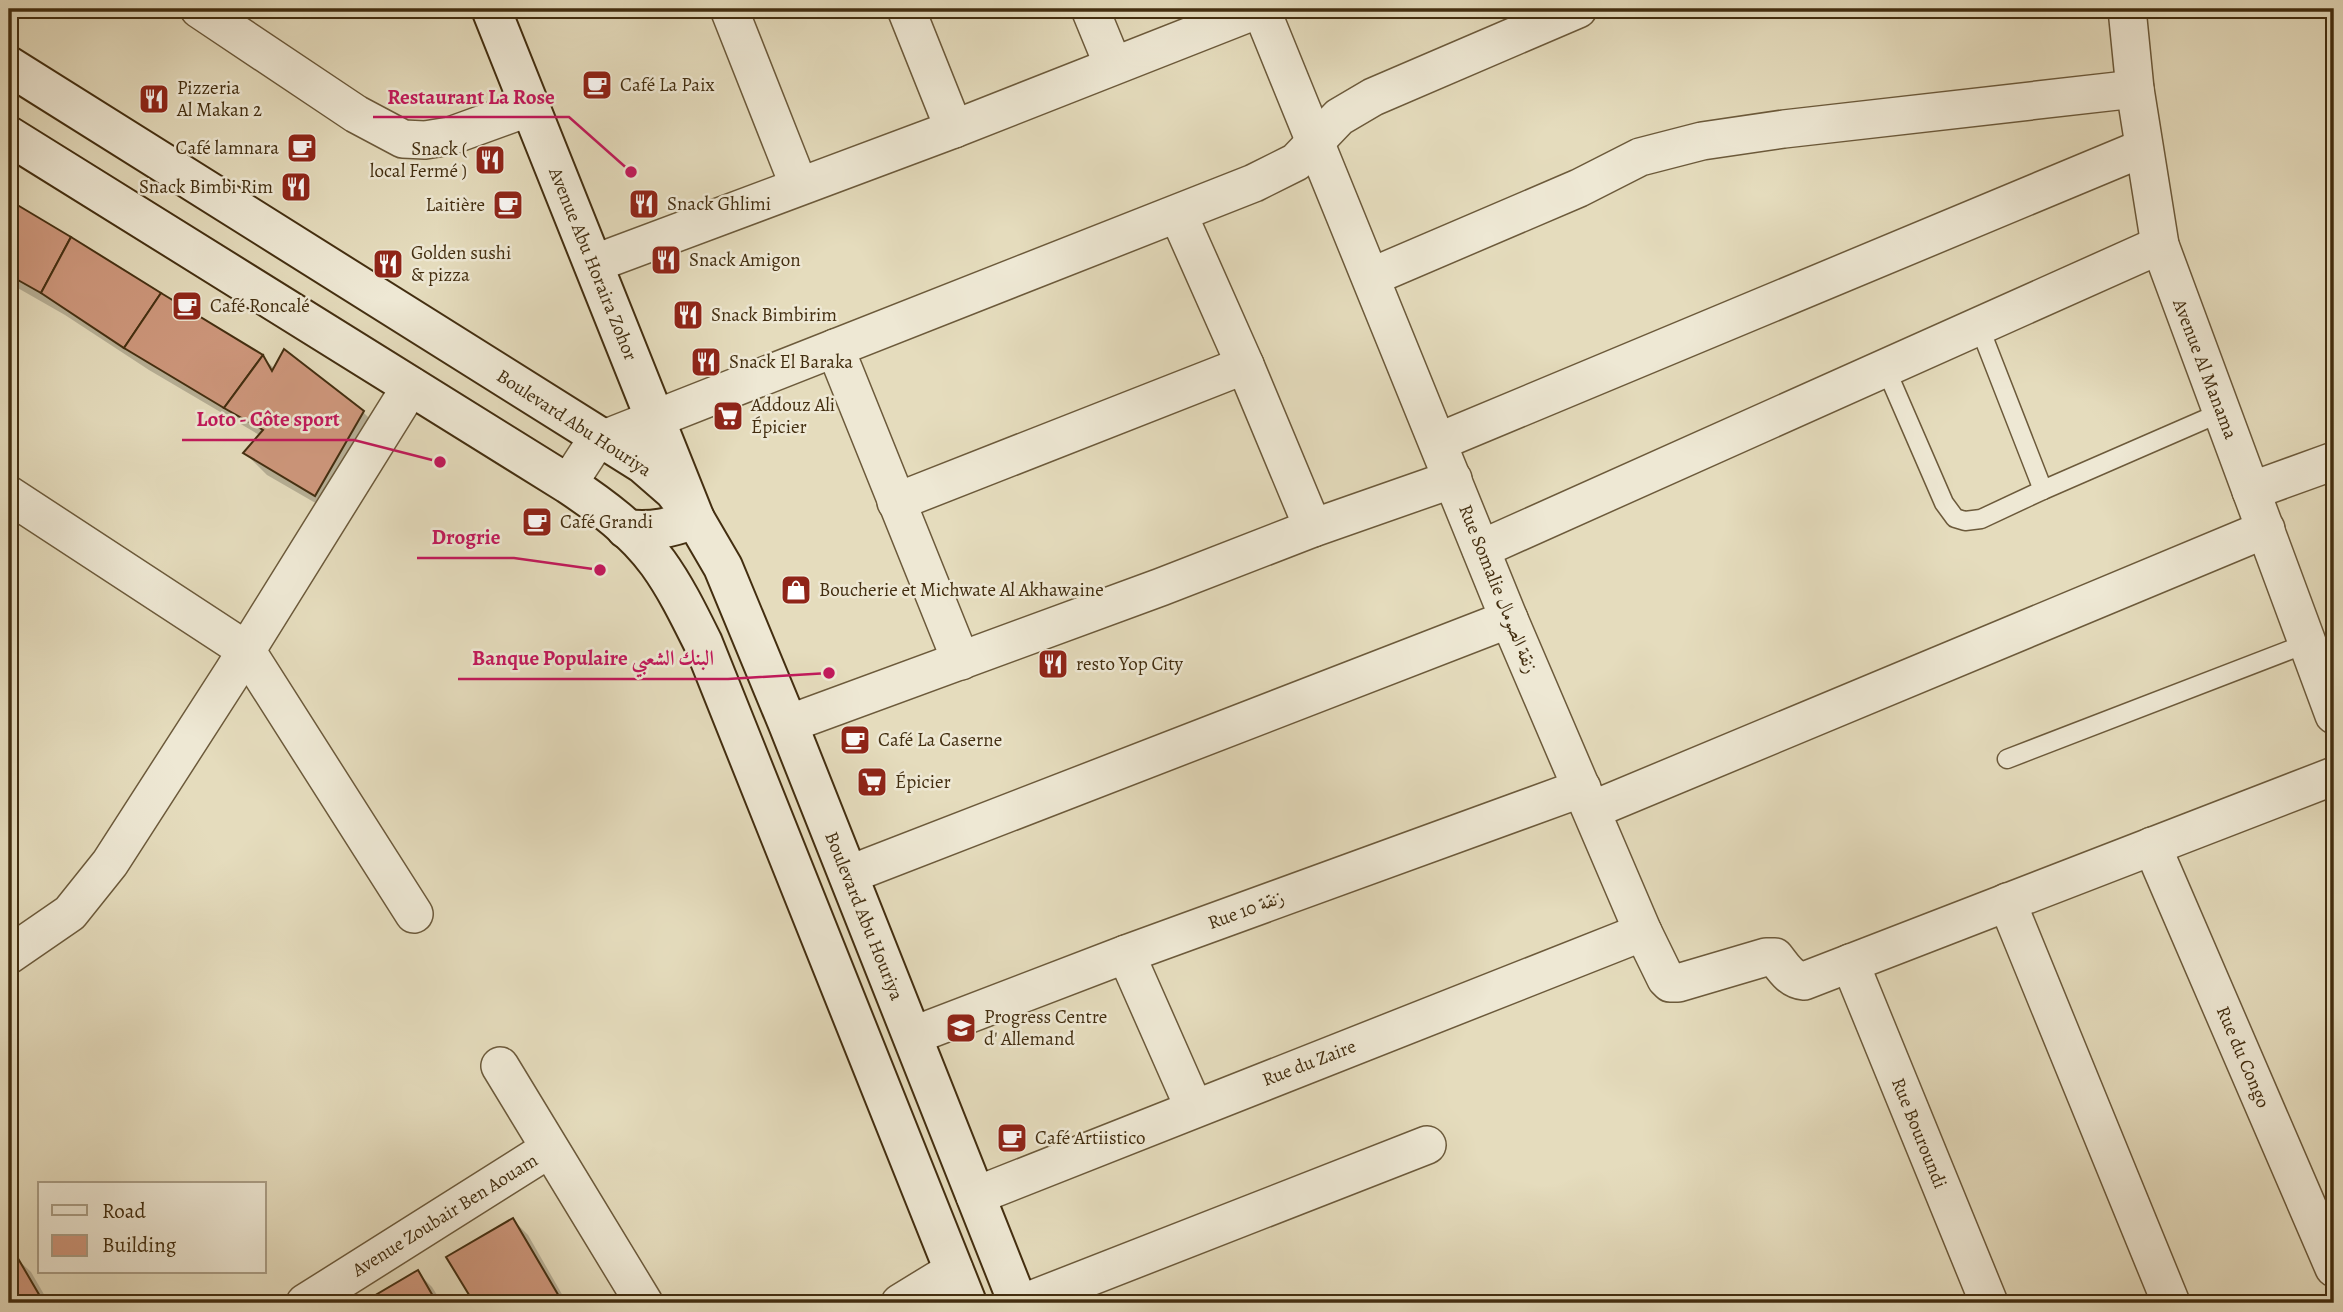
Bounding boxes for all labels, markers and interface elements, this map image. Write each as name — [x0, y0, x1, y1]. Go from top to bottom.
cafe icon: Café La Paix — [580, 68, 614, 102]
place label: Café La Paix — [620, 72, 715, 98]
place label: Pizzeria Al Makan 2 — [176, 75, 262, 123]
callout: Restaurant La Rose — [373, 75, 569, 117]
restaurant icon: Pizzeria Al Makan 2 — [137, 82, 171, 116]
text: Restaurant La Rose — [387, 83, 555, 111]
cafe icon: Café lamnara — [285, 131, 319, 165]
place label: Café lamnara — [176, 135, 279, 161]
place label: Snack ( local Fermé ) — [370, 136, 468, 184]
restaurant icon: Snack ( local Fermé ) — [473, 143, 507, 177]
street label: Avenue Abu Horaira Zohor — [542, 163, 644, 364]
restaurant icon: Snack Bimbi Rim — [279, 170, 313, 204]
place label: Snack Bimbi Rim — [139, 174, 273, 200]
restaurant icon: Snack Ghlimi — [627, 187, 661, 221]
cafe icon: Laitière — [491, 188, 525, 222]
place label: Snack Ghlimi — [667, 191, 771, 217]
place label: Laitière — [425, 192, 485, 218]
place label: Golden sushi & pizza — [411, 240, 511, 288]
restaurant icon: Snack Amigon — [649, 243, 683, 277]
restaurant icon: Golden sushi & pizza — [371, 247, 405, 281]
place label: Snack Amigon — [689, 247, 801, 273]
cafe icon: Café Roncalé — [170, 289, 204, 323]
place label: Café Roncalé — [210, 293, 310, 319]
street label: Avenue Al Manama — [2166, 294, 2244, 443]
restaurant icon: Snack Bimbirim — [671, 298, 705, 332]
place label: Snack Bimbirim — [711, 302, 837, 328]
restaurant icon: Snack El Baraka — [689, 345, 723, 379]
place label: Snack El Baraka — [729, 349, 853, 375]
street label: Boulevard Abu Houriya — [491, 363, 657, 483]
place label: Addouz Ali Épicier — [750, 392, 835, 440]
callout: Loto - Côte sport — [182, 398, 354, 440]
supermarket icon: Addouz Ali Épicier — [711, 399, 745, 433]
text: Loto - Côte sport — [196, 405, 340, 433]
street label: Rue Somalie زنقة الصومال — [1452, 501, 1544, 677]
cafe icon: Café Grandi — [520, 505, 554, 539]
place label: Café Grandi — [560, 509, 653, 535]
callout: Drogrie — [417, 516, 514, 558]
text: Drogrie — [432, 523, 501, 551]
shop icon: Boucherie et Michwate Al Akhawaine — [779, 573, 813, 607]
place label: Boucherie et Michwate Al Akhawaine — [819, 577, 1104, 603]
callout: Banque Populaire البنك الشعبي — [458, 637, 728, 679]
text: Banque Populaire البنك الشعبي — [472, 644, 714, 678]
restaurant icon: resto Yop City — [1036, 647, 1070, 681]
place label: resto Yop City — [1076, 651, 1184, 677]
cafe icon: Café La Caserne — [838, 723, 872, 757]
place label: Café La Caserne — [878, 727, 1002, 753]
supermarket icon: Épicier — [855, 765, 889, 799]
place label: Épicier — [895, 769, 951, 795]
street label: Boulevard Abu Houriya — [818, 828, 910, 1004]
street label: Rue 10 زنقة — [1204, 884, 1288, 936]
street label: Rue du Congo — [2210, 1002, 2276, 1112]
place label: Progress Centre d' Allemand — [984, 1004, 1107, 1052]
school or university icon: Progress Centre d' Allemand — [944, 1011, 978, 1045]
street label: Rue du Zaire — [1258, 1033, 1360, 1093]
street label: Rue Bouroundi — [1885, 1074, 1953, 1192]
cafe icon: Café Artiistico — [995, 1121, 1029, 1155]
place label: Café Artiistico — [1035, 1125, 1145, 1151]
street label: Avenue Zoubair Ben Aouam — [346, 1147, 543, 1283]
legend — [38, 1182, 266, 1274]
text: Road — [102, 1197, 146, 1225]
text: Building — [102, 1231, 177, 1259]

